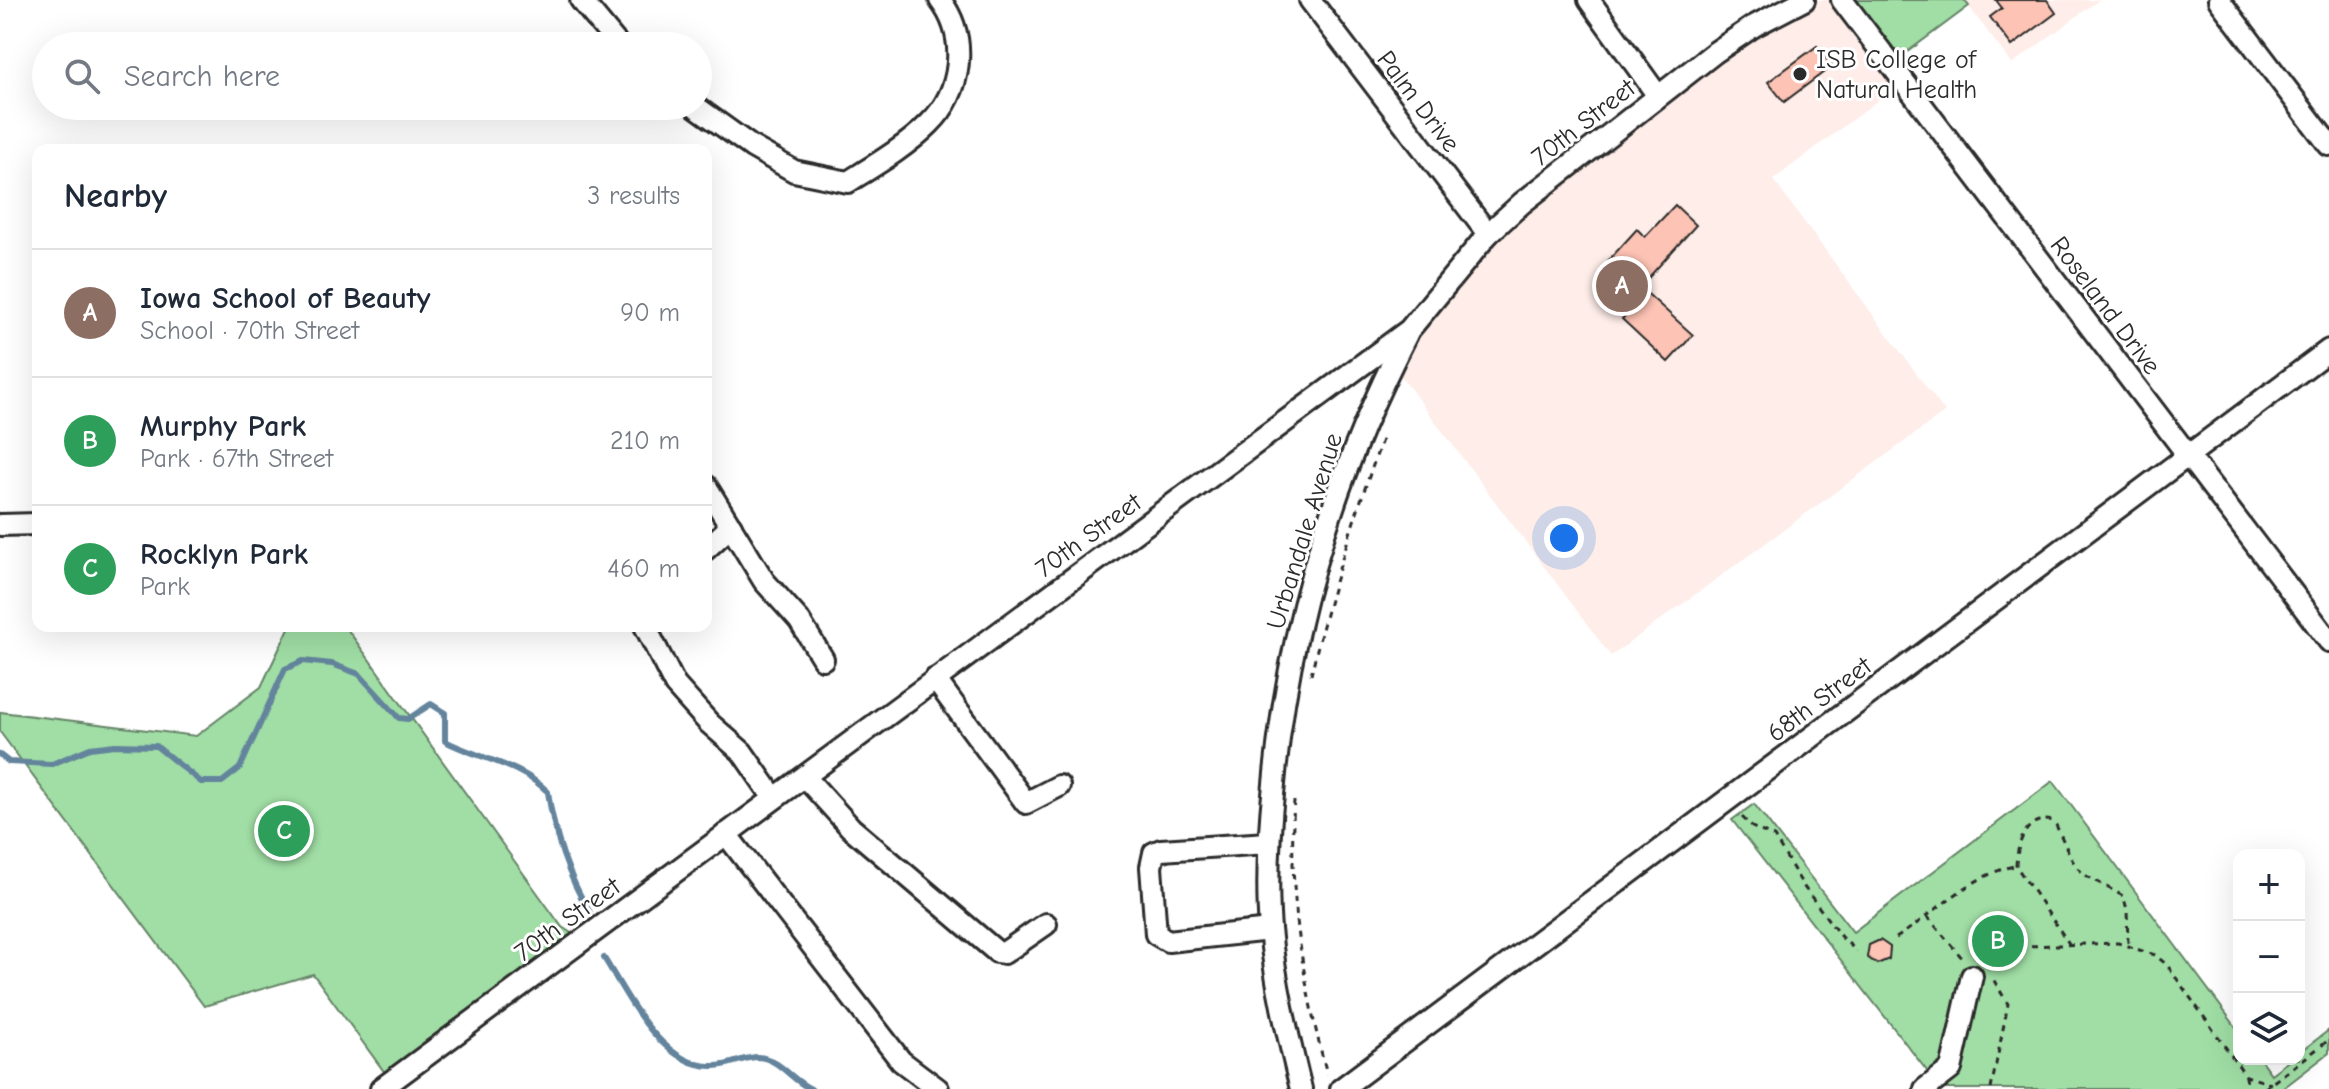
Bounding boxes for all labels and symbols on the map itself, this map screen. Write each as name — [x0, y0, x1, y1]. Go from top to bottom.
street label: Palm Drive — [1370, 45, 1466, 158]
place label: ISB College of Natural Health — [1816, 45, 1978, 105]
marker: ISB College of Natural Health — [1791, 65, 1809, 83]
street label: 70th Street — [1526, 72, 1643, 173]
street label: Roseland Drive — [2044, 231, 2167, 380]
pin: A — [1596, 256, 1648, 316]
street label: Urbandale Avenue — [1261, 429, 1349, 633]
street label: 70th Street — [1030, 487, 1149, 584]
your location — [1544, 518, 1584, 558]
street label: 68th Street — [1762, 650, 1879, 749]
pin: C — [258, 801, 310, 861]
street label: 70th Street — [509, 871, 628, 968]
pin: B — [1972, 911, 2024, 971]

